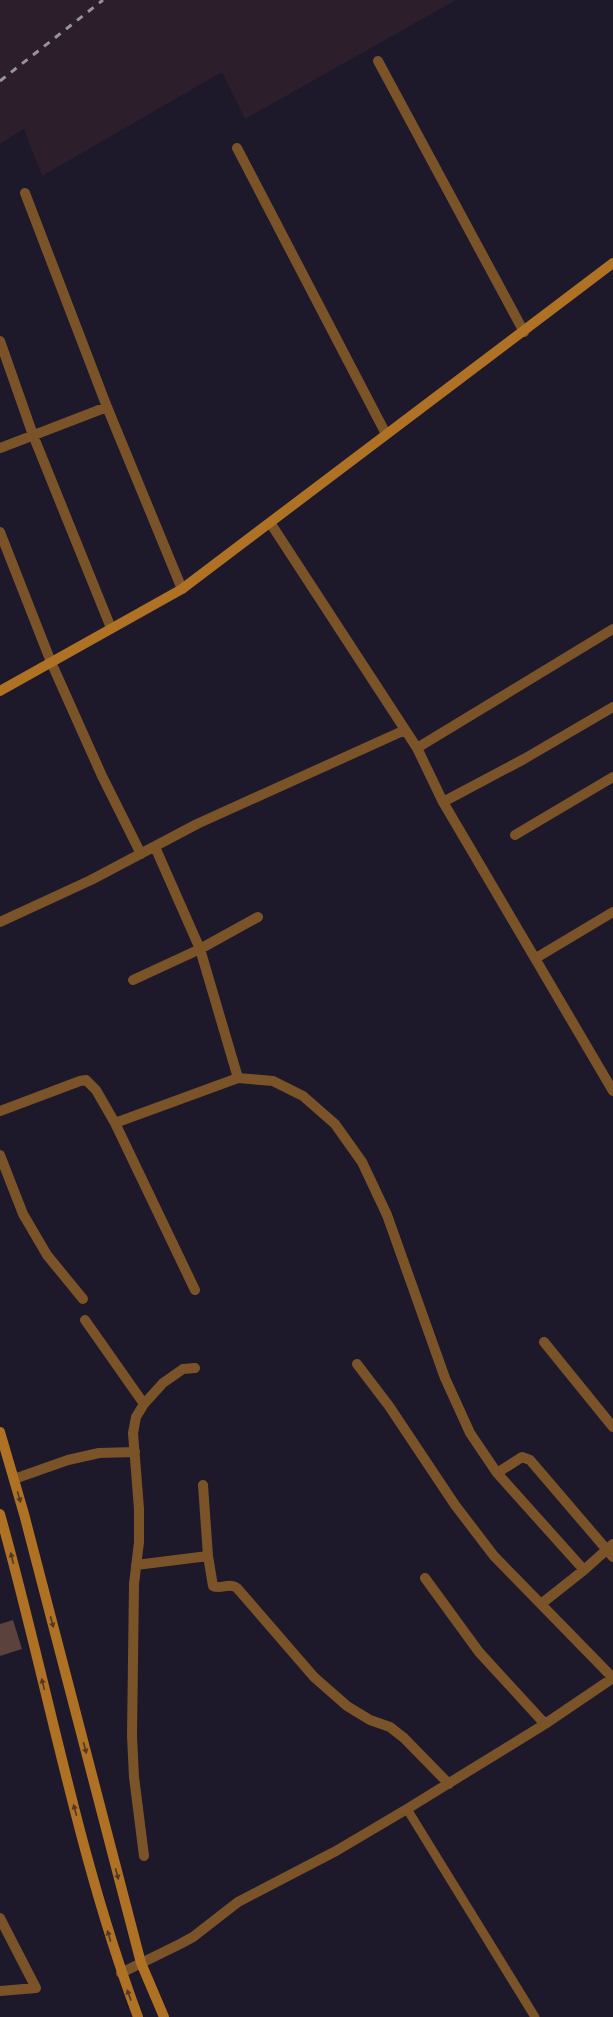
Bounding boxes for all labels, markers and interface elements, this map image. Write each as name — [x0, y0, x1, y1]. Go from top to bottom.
one-way arrow — [16, 1491, 22, 1503]
one-way arrow — [8, 1552, 14, 1564]
one-way arrow — [49, 1617, 55, 1629]
one-way arrow — [39, 1678, 45, 1691]
one-way arrow — [82, 1742, 88, 1754]
one-way arrow — [72, 1804, 78, 1816]
one-way arrow — [114, 1868, 120, 1880]
one-way arrow — [106, 1929, 112, 1941]
one-way arrow — [126, 1988, 132, 2000]

